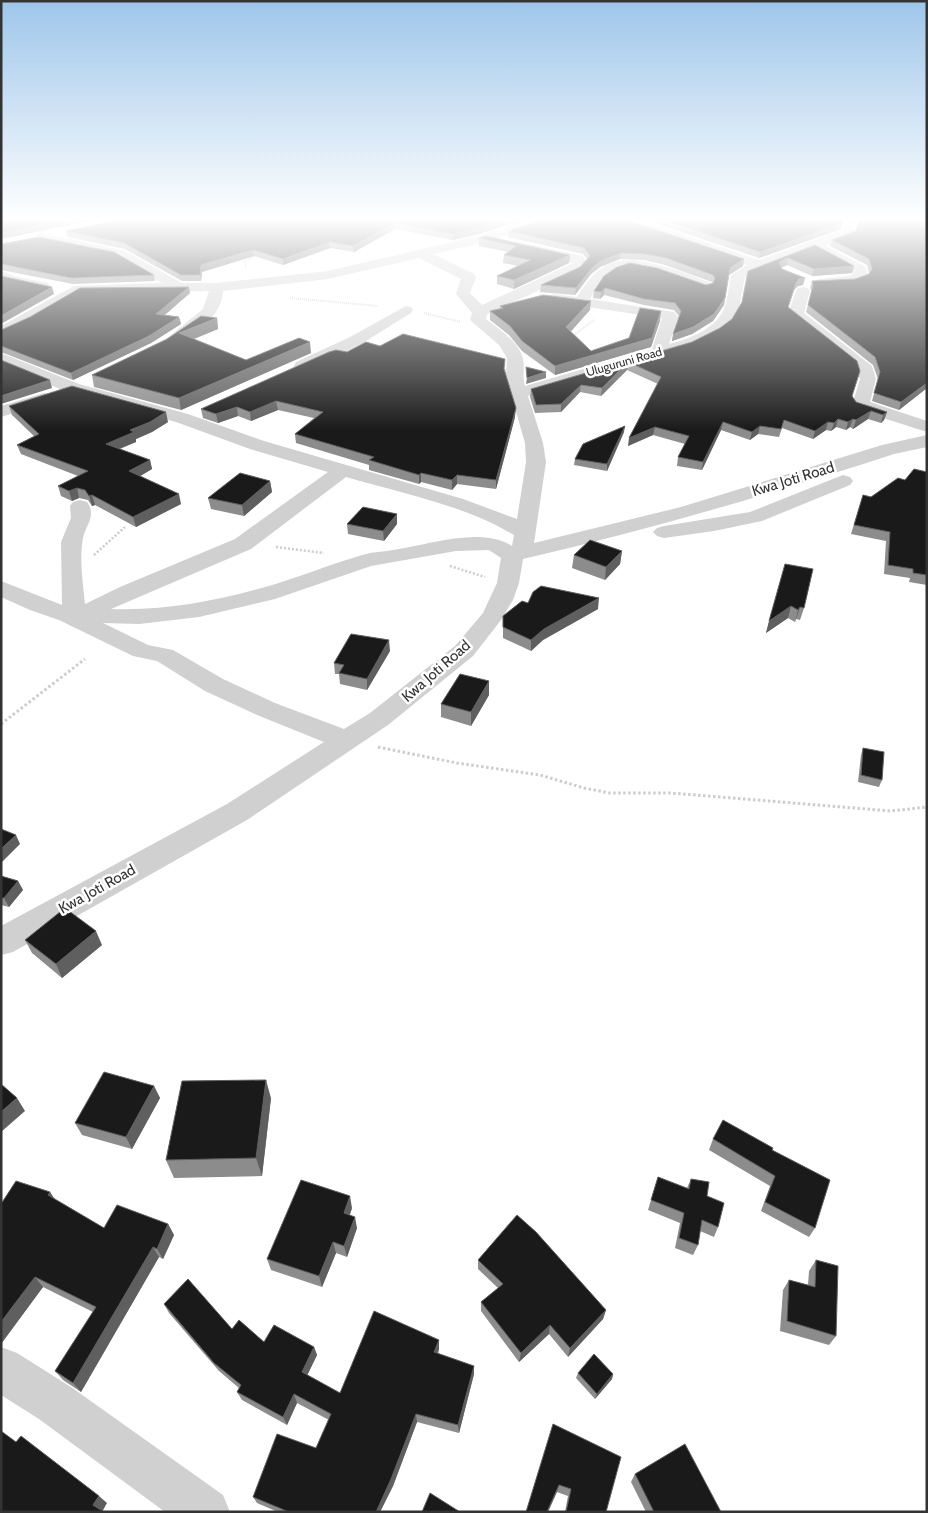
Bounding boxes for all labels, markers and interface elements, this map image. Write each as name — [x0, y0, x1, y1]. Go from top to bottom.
street label: Uluguruni Road — [584, 344, 663, 379]
street label: Kwa Joti Road — [750, 458, 836, 500]
street label: Kwa Joti Road — [398, 636, 474, 706]
street label: Kwa Joti Road — [55, 860, 139, 918]

